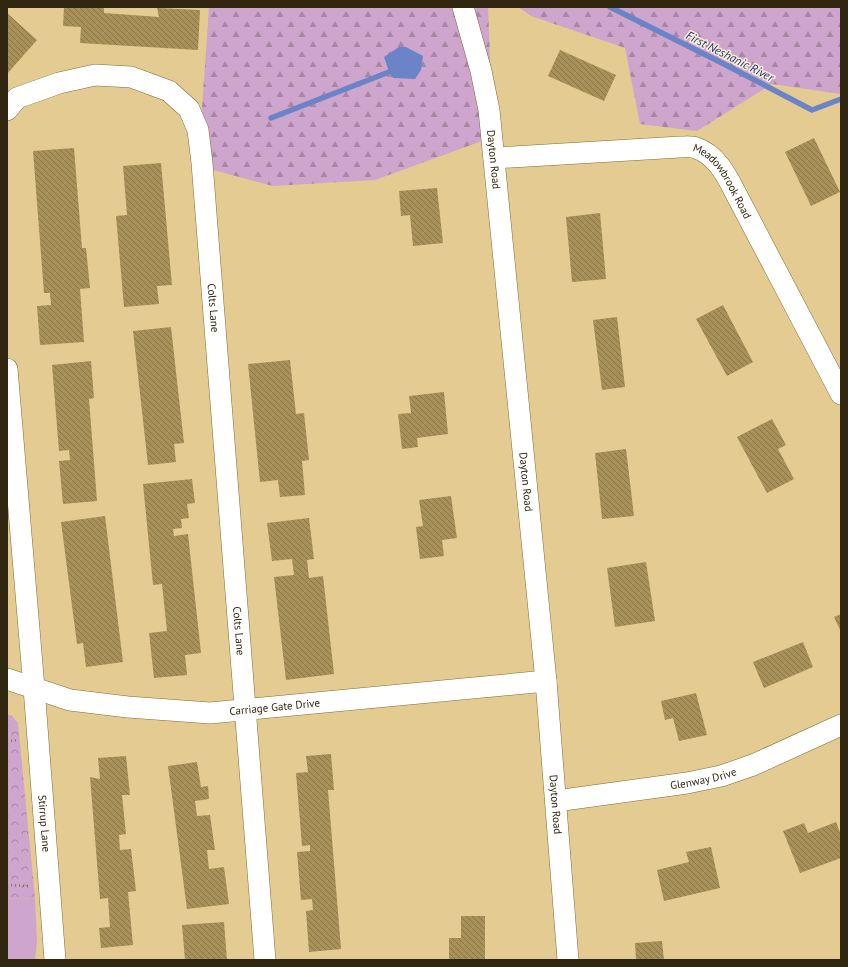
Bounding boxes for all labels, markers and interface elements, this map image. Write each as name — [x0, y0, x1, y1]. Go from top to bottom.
water label: First Neshanic River — [684, 27, 777, 85]
street label: Dayton Road — [484, 129, 504, 190]
street label: Meadowbrook Road — [691, 140, 755, 221]
street label: Colts Lane — [205, 283, 222, 333]
street label: Dayton Road — [516, 451, 536, 512]
street label: Colts Lane — [230, 606, 248, 656]
street label: Carriage Gate Drive — [229, 696, 321, 718]
street label: Glenway Drive — [669, 764, 739, 792]
street label: Dayton Road — [546, 774, 565, 835]
street label: Stirrup Lane — [35, 794, 54, 853]

